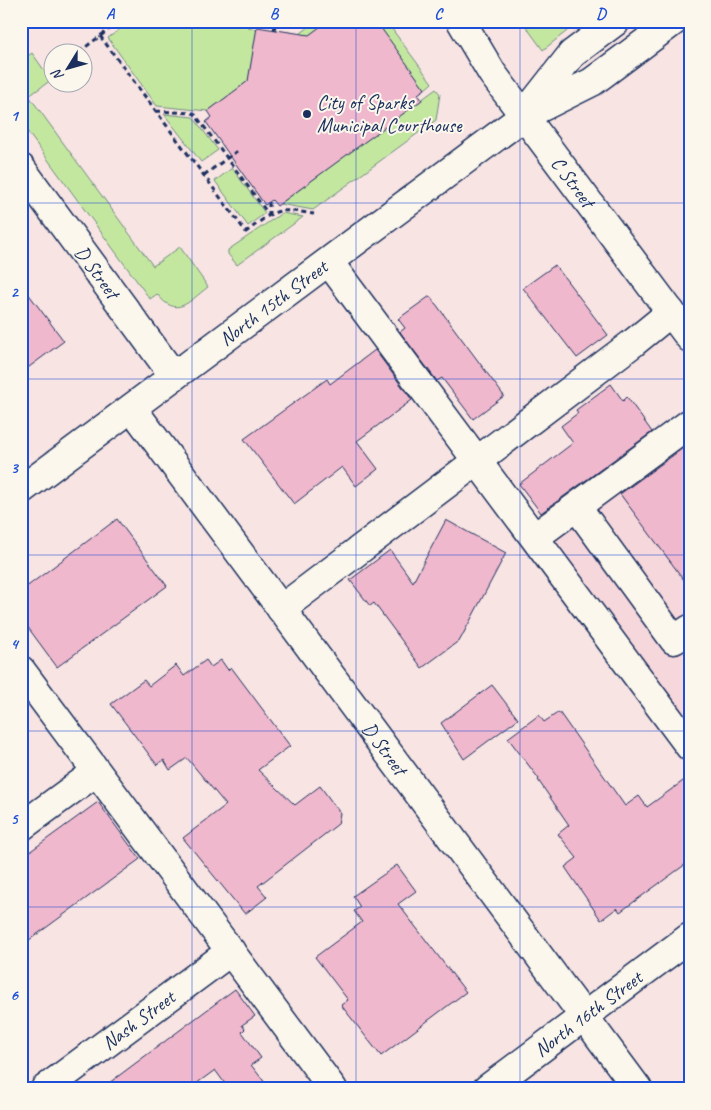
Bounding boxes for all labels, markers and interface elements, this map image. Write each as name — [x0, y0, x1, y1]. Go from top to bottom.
text: A — [106, 4, 116, 24]
text: B — [270, 4, 280, 24]
text: C — [434, 4, 444, 24]
text: D — [596, 4, 607, 24]
north arrow — [42, 42, 92, 92]
text: N — [47, 65, 67, 84]
place label: City of Sparks Municipal Courthouse — [317, 90, 463, 138]
text: 1 — [10, 106, 19, 126]
marker: City of Sparks Municipal Courthouse — [301, 108, 313, 120]
street label: C Street — [545, 151, 602, 215]
street label: D Street — [69, 241, 127, 306]
street label: North 15th Street — [214, 253, 334, 351]
text: 2 — [10, 282, 19, 302]
text: 3 — [10, 458, 19, 478]
text: 4 — [10, 634, 19, 654]
street label: D Street — [357, 717, 414, 783]
text: 5 — [11, 809, 20, 829]
street label: North 16th Street — [529, 964, 649, 1062]
street label: Nash Street — [97, 984, 182, 1056]
text: 6 — [10, 985, 19, 1005]

